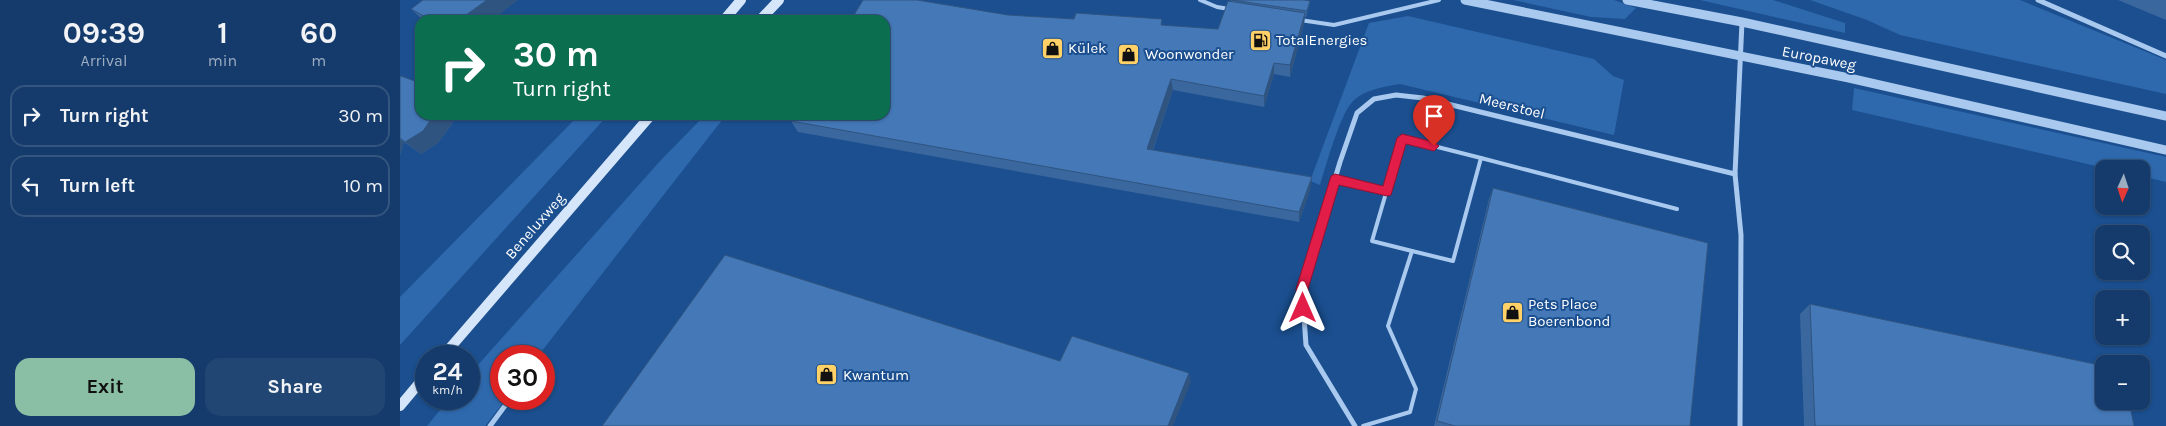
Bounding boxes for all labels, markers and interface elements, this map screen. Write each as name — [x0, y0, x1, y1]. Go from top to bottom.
text: 09:39 — [63, 15, 145, 51]
text: 1 — [217, 15, 228, 51]
text: 60 — [300, 15, 337, 51]
fuel station icon: TotalEnergies — [1248, 28, 1272, 52]
place label: TotalEnergies — [1276, 31, 1368, 49]
text: 30 m — [513, 34, 599, 75]
icon: right — [430, 35, 495, 100]
shop icon: Külek — [1040, 36, 1064, 60]
place label: Külek — [1068, 39, 1107, 57]
shop icon: Woonwonder — [1117, 42, 1141, 66]
street label: Europaweg — [1780, 42, 1858, 74]
place label: Woonwonder — [1145, 45, 1234, 63]
text: Arrival — [81, 51, 127, 70]
text: min — [208, 51, 237, 70]
text: m — [311, 51, 326, 70]
text: Turn right — [513, 76, 611, 102]
street label: Meerstoel — [1477, 89, 1547, 123]
pin — [1413, 95, 1455, 146]
icon: right — [17, 102, 45, 130]
icon: arrive — [1420, 102, 1448, 130]
text: Turn right — [60, 105, 149, 127]
text: 30 m — [338, 105, 383, 127]
north arrow — [2095, 160, 2150, 215]
map controls — [2095, 160, 2150, 410]
icon: left — [17, 172, 45, 200]
text: Turn left — [60, 175, 135, 197]
text: 10 m — [343, 175, 383, 197]
street label: Beneluxweg — [501, 189, 569, 263]
button: search — [2095, 225, 2150, 280]
position arrow — [1276, 281, 1328, 333]
button: + — [2095, 290, 2150, 345]
place label: Pets Place Boerenbond — [1528, 295, 1610, 330]
shop icon: Pets Place Boerenbond — [1500, 301, 1524, 325]
speed limit sign: 30 — [490, 345, 555, 410]
button: − — [2095, 355, 2150, 410]
text: 24 — [432, 357, 463, 386]
button: Exit — [15, 358, 195, 416]
button: Share — [205, 358, 385, 416]
shop icon: Kwantum — [815, 363, 839, 387]
place label: Kwantum — [843, 366, 909, 384]
text: km/h — [432, 383, 463, 397]

